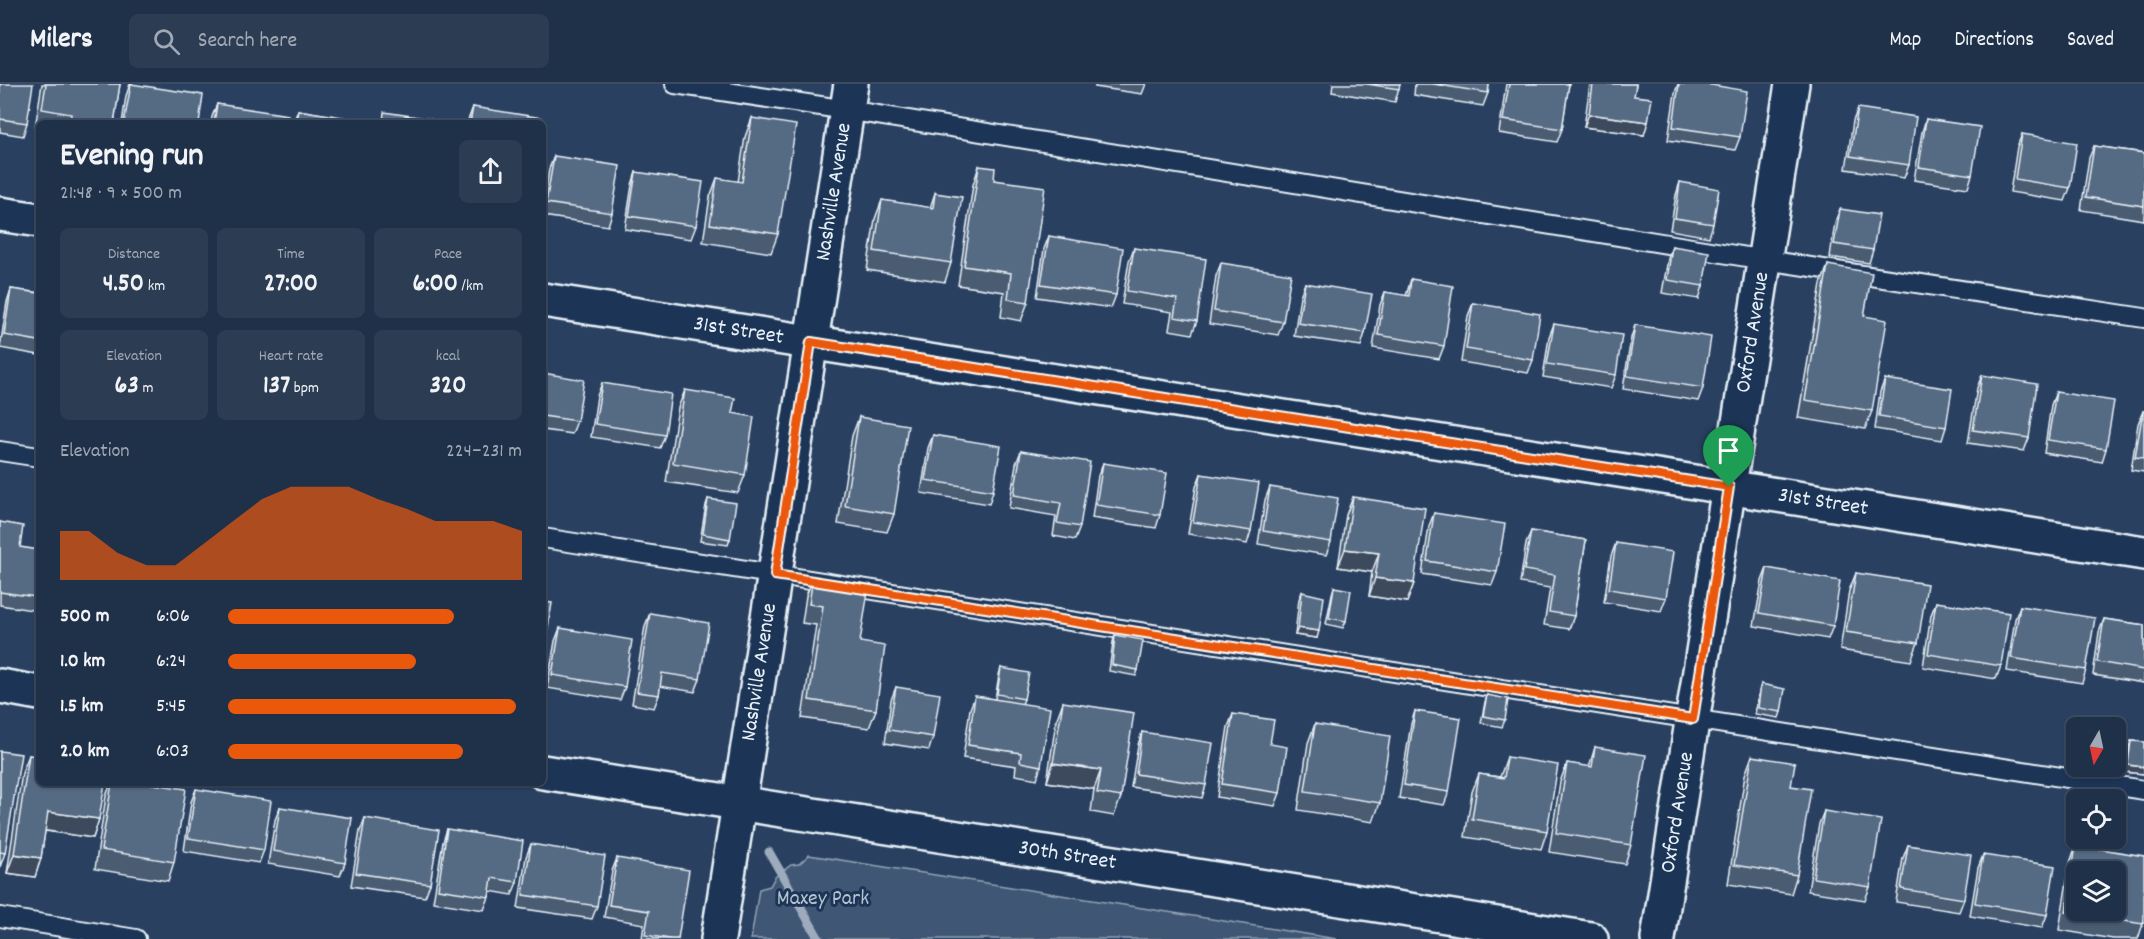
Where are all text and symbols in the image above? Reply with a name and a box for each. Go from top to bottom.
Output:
search box [129,14,549,68]
text: Milers [30,21,93,61]
icon: search [150,25,183,58]
text: Search here [198,26,297,57]
text: Map [1890,26,1921,56]
text: Directions [1954,26,2034,56]
text: Saved [2067,26,2114,56]
street label: Nashville Avenue [808,121,860,263]
text: Evening run [60,134,204,181]
button: share [459,140,522,203]
text: 21:48 · 9 × 500 m [60,180,182,208]
text: Distance [108,243,160,266]
text: Time [277,243,305,266]
text: Pace [434,243,462,266]
text: 4.50 [103,266,144,303]
text: 27:00 [264,266,318,303]
text: 6:00 [412,266,458,303]
street label: Oxford Avenue [1728,270,1778,395]
text: km [144,275,165,298]
text: /km [458,275,484,298]
street label: 31st Street [691,309,786,353]
text: Elevation [106,345,162,368]
text: Heart rate [259,345,323,368]
text: kcal [436,345,460,368]
text: 63 [115,368,139,405]
text: 137 [263,368,290,405]
text: 320 [429,368,467,405]
text: m [139,377,153,400]
text: bpm [290,377,319,400]
pin [1703,425,1754,487]
icon: arrive [1712,434,1745,467]
text: Elevation [60,438,130,466]
text: 224–231 m [446,438,522,466]
street label: 31st Street [1776,480,1870,525]
street label: Nashville Avenue [733,601,786,743]
text: 500 m [60,603,109,631]
text: 6:06 [156,603,190,631]
text: 1.0 km [60,648,105,676]
text: 6:24 [156,648,186,676]
text: 1.5 km [60,693,103,721]
text: 5:45 [156,693,186,721]
north arrow [2066,717,2126,777]
map controls [2066,717,2126,921]
text: 2.0 km [60,738,109,766]
text: 6:03 [156,738,189,766]
street label: Oxford Avenue [1653,750,1703,875]
button: locate [2066,789,2126,849]
street label: 30th Street [1016,833,1118,879]
button: layers [2066,861,2126,921]
park label: Maxey Park [777,884,869,915]

